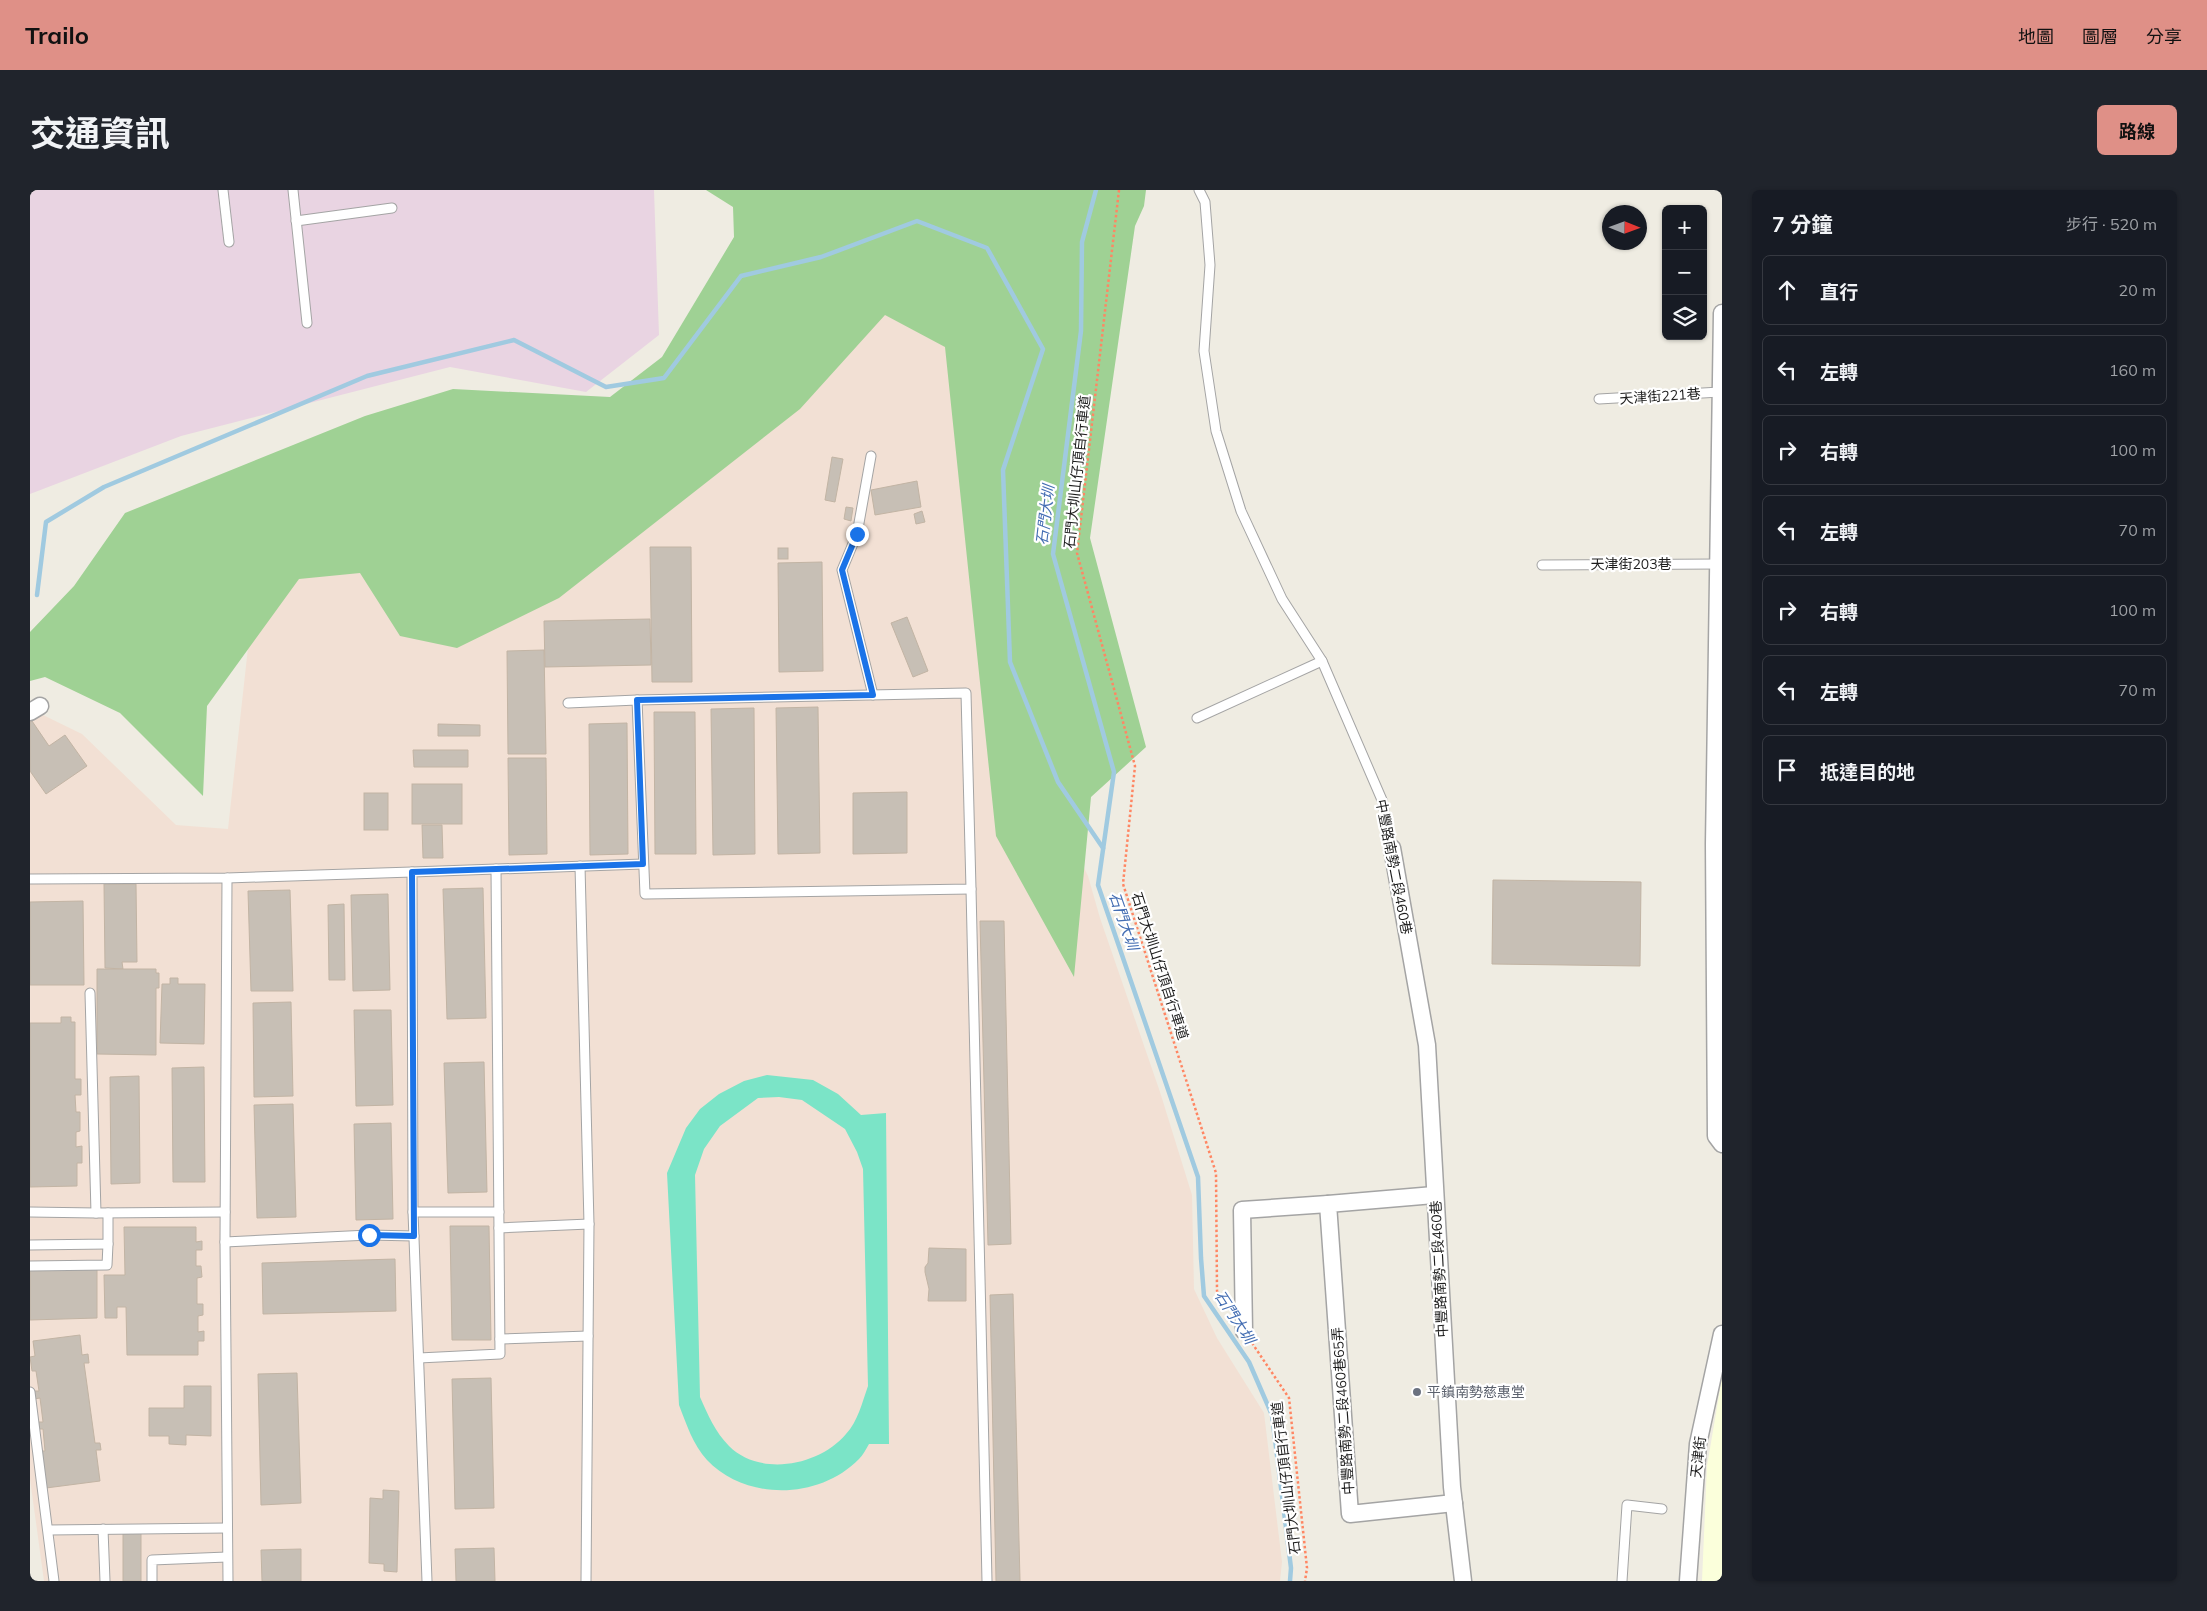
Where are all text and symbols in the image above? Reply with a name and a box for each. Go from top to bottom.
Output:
text: Trailo [25,20,89,50]
text: 地圖 [2018,25,2054,48]
text: 圖層 [2082,25,2118,48]
text: 分享 [2146,25,2182,48]
button: 路線 [2097,105,2177,155]
text: 交通資訊 [30,111,170,155]
north arrow [1602,205,1647,250]
map controls [1662,205,1707,340]
button: + [1662,205,1707,250]
text: 7 分鐘 [1772,211,1832,237]
text: 步行 · 520 m [2066,214,2157,234]
button: − [1662,250,1707,295]
icon: ahead [1773,276,1801,304]
text: 直行 [1820,280,1858,304]
text: 20 m [2119,280,2156,300]
button: layers [1662,295,1707,340]
icon: left [1773,356,1801,384]
text: 左轉 [1820,360,1858,384]
text: 160 m [2109,360,2156,380]
street label: 天津街221巷 [1619,384,1701,408]
street label: 石門大圳山仔頂自行車道 [1060,394,1094,550]
icon: right [1773,436,1801,464]
text: 右轉 [1820,440,1858,464]
text: 100 m [2109,440,2156,460]
water label: 石門大圳 [1032,482,1058,546]
icon: left [1773,516,1801,544]
text: 左轉 [1820,520,1858,544]
text: 70 m [2119,520,2156,540]
route end [846,523,869,546]
street label: 天津街203巷 [1590,555,1672,573]
icon: right [1773,596,1801,624]
text: 右轉 [1820,600,1858,624]
text: 100 m [2109,600,2156,620]
icon: left [1773,676,1801,704]
text: 左轉 [1820,680,1858,704]
text: 70 m [2119,680,2156,700]
icon: arrive [1773,756,1801,784]
text: 抵達目的地 [1820,760,1915,784]
street label: 中豐路南勢二段460巷 [1372,798,1416,936]
water label: 石門大圳 [1105,890,1143,954]
street label: 石門大圳山仔頂自行車道 [1128,890,1192,1042]
street label: 中豐路南勢二段460巷 [1426,1200,1452,1338]
route start [358,1224,381,1247]
water label: 石門大圳 [1211,1287,1260,1349]
street label: 中豐路南勢二段460巷65弄 [1328,1327,1358,1495]
place label: 平鎮南勢慈惠堂 [1427,1383,1525,1401]
marker: 平鎮南勢慈惠堂 [1411,1386,1423,1398]
street label: 石門大圳山仔頂自行車道 [1268,1400,1304,1556]
street label: 天津街 [1687,1435,1709,1479]

